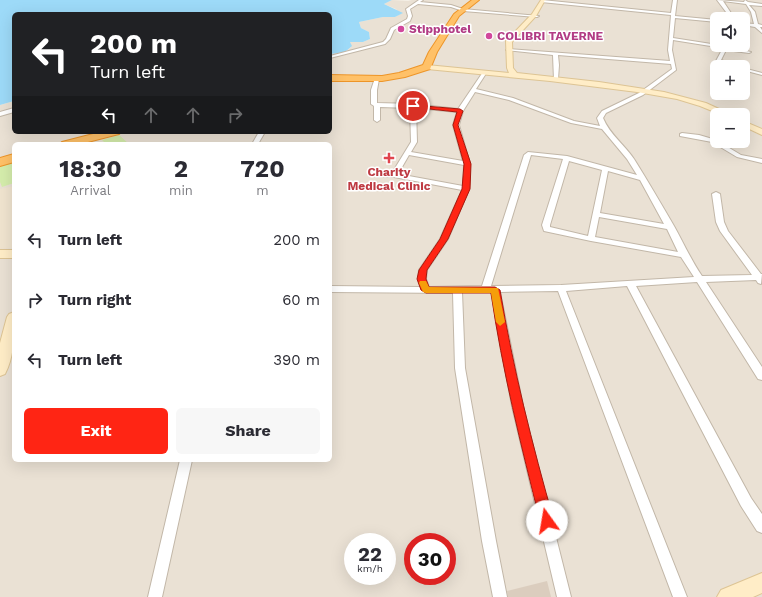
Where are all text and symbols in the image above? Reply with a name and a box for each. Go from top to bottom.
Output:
map controls [710,12,750,148]
button: sound [710,12,750,52]
place label: Stipphotel [409,22,471,36]
marker: Stipphotel [396,24,406,34]
text: 200 m [90,27,177,60]
icon: left [24,28,76,80]
place label: COLIBRI TAVERNE [497,29,604,43]
marker: COLIBRI TAVERNE [484,31,494,41]
button: + [710,60,750,100]
text: Turn left [90,61,165,82]
pin [396,89,430,123]
icon: arrive [402,95,424,117]
icon: left [98,104,120,126]
icon: ahead [140,104,162,126]
icon: ahead [182,104,204,126]
icon: right [224,104,246,126]
button: − [710,108,750,148]
marker: Charity Medical Clinic [383,152,395,164]
text: 18:30 [59,155,122,183]
text: 2 [174,155,188,183]
text: 720 [240,155,285,183]
place label: Charity Medical Clinic [347,165,431,193]
text: Arrival [70,183,111,198]
text: min [169,183,193,198]
text: m [256,183,269,198]
icon: left [24,229,46,251]
text: Turn left [58,231,122,249]
text: 200 m [273,231,320,249]
icon: right [24,289,46,311]
text: Turn right [58,291,131,309]
text: 60 m [282,291,320,309]
icon: left [24,349,46,371]
text: Turn left [58,351,122,369]
text: 390 m [273,351,320,369]
button: Exit [24,408,168,454]
button: Share [176,408,320,454]
position arrow [526,500,568,542]
speed limit sign: 30 [404,533,456,585]
text: 22 [358,542,382,566]
text: km/h [357,563,383,574]

